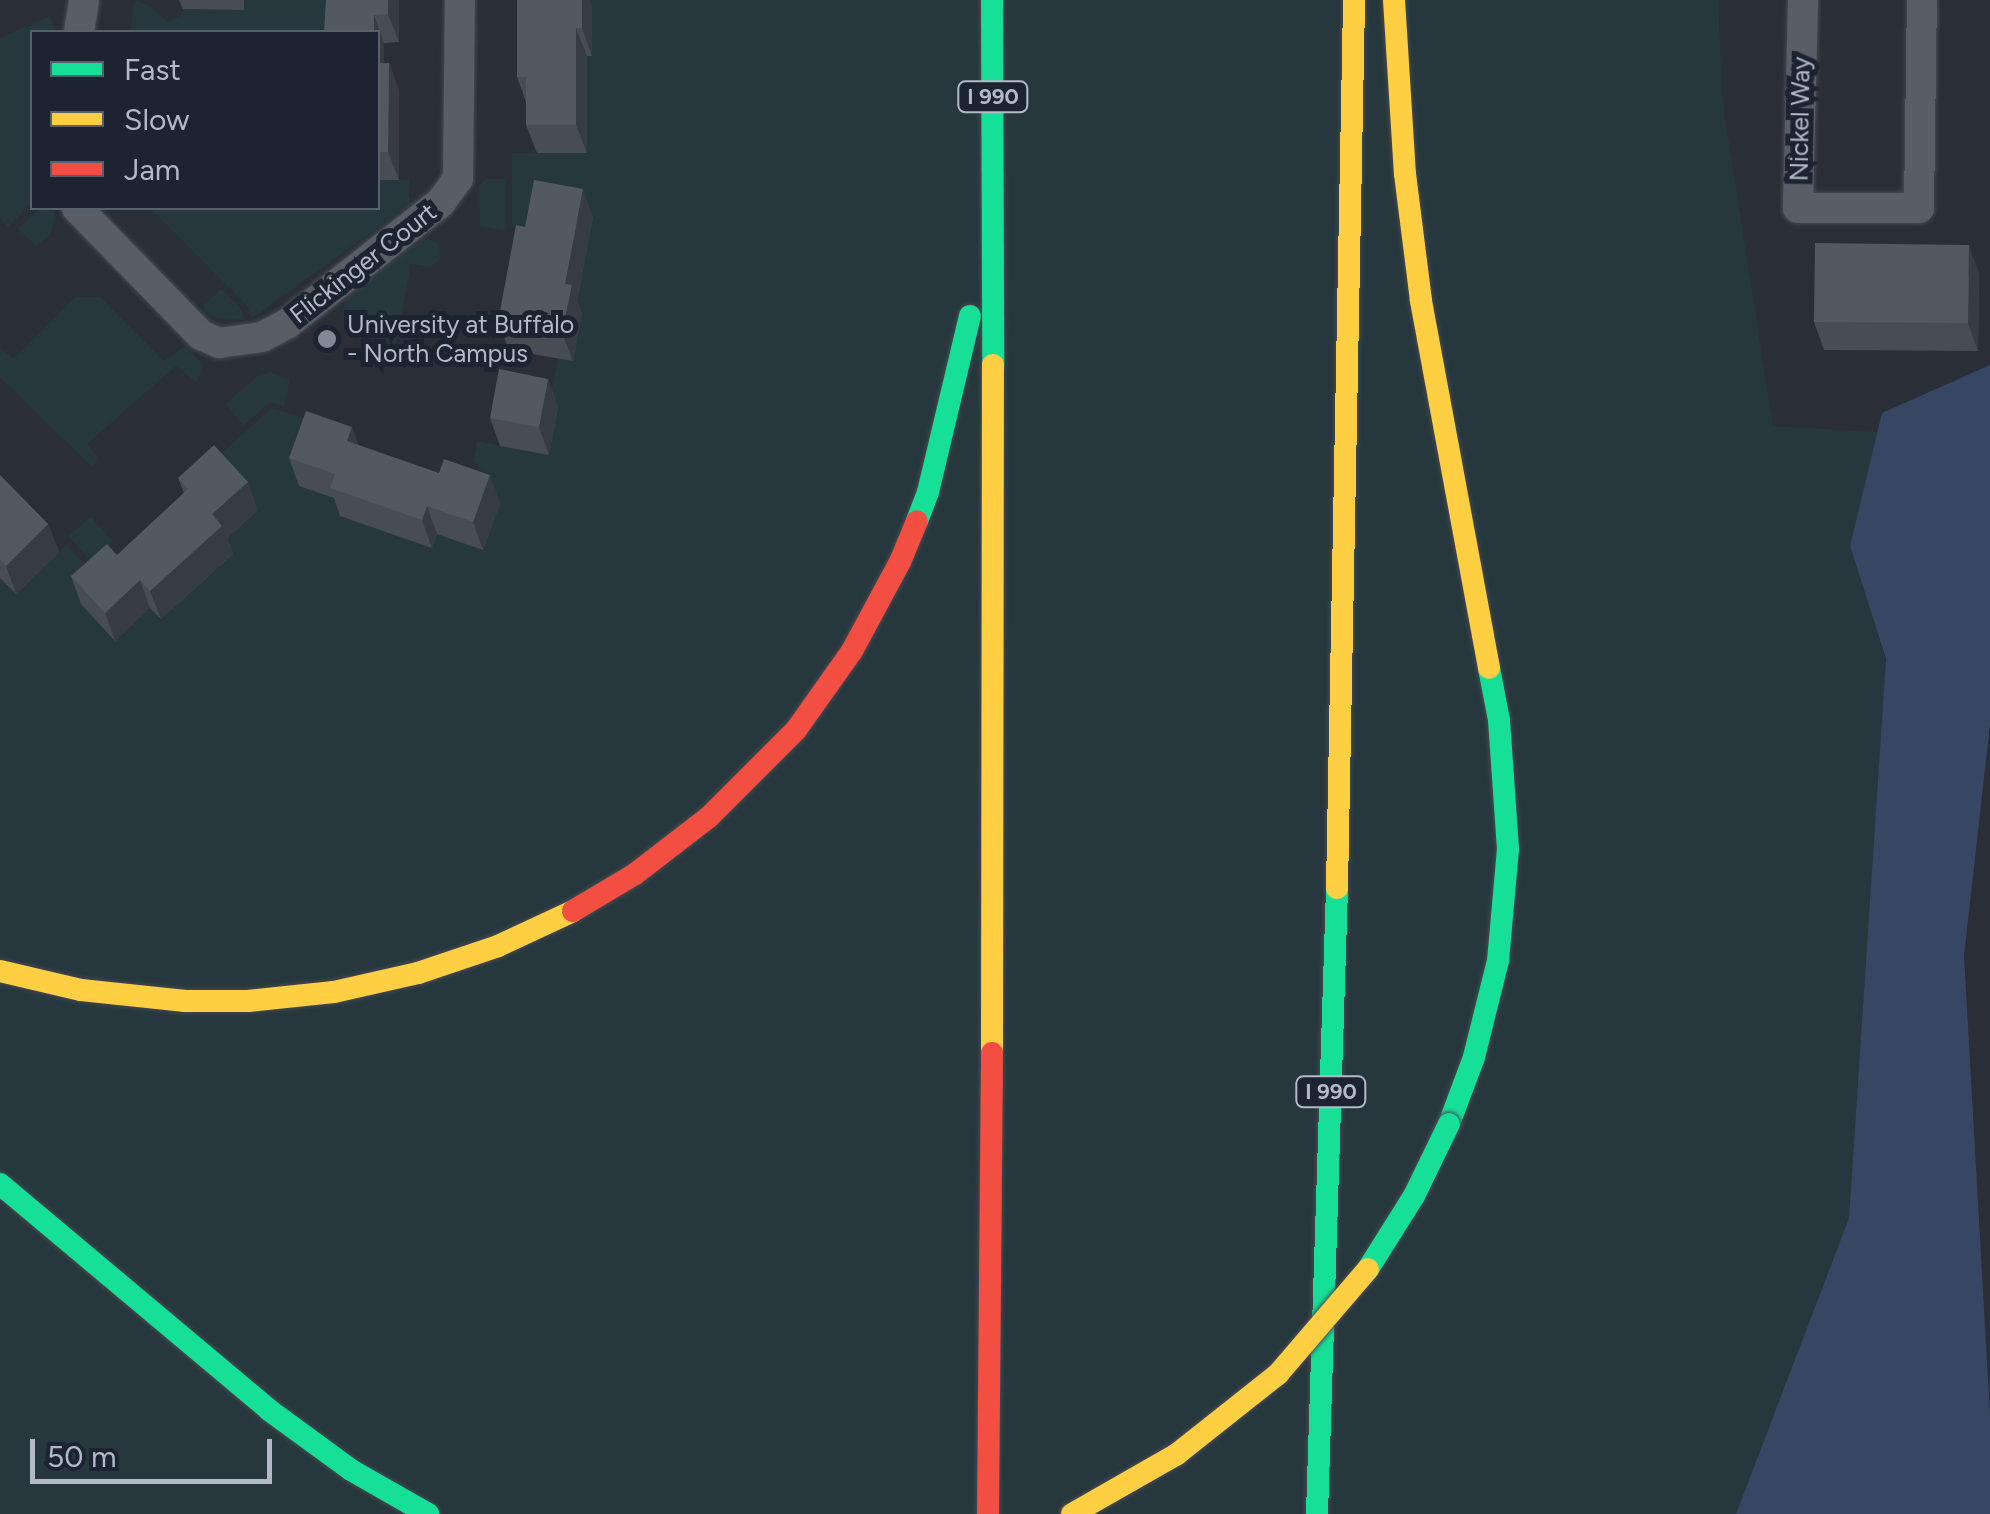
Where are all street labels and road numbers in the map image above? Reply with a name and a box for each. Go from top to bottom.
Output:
street label: Nickel Way [1784,56,1816,182]
road number: I 990 [956,80,1030,114]
street label: Flickinger Court [284,197,442,329]
road number: I 990 [1294,1075,1368,1109]

